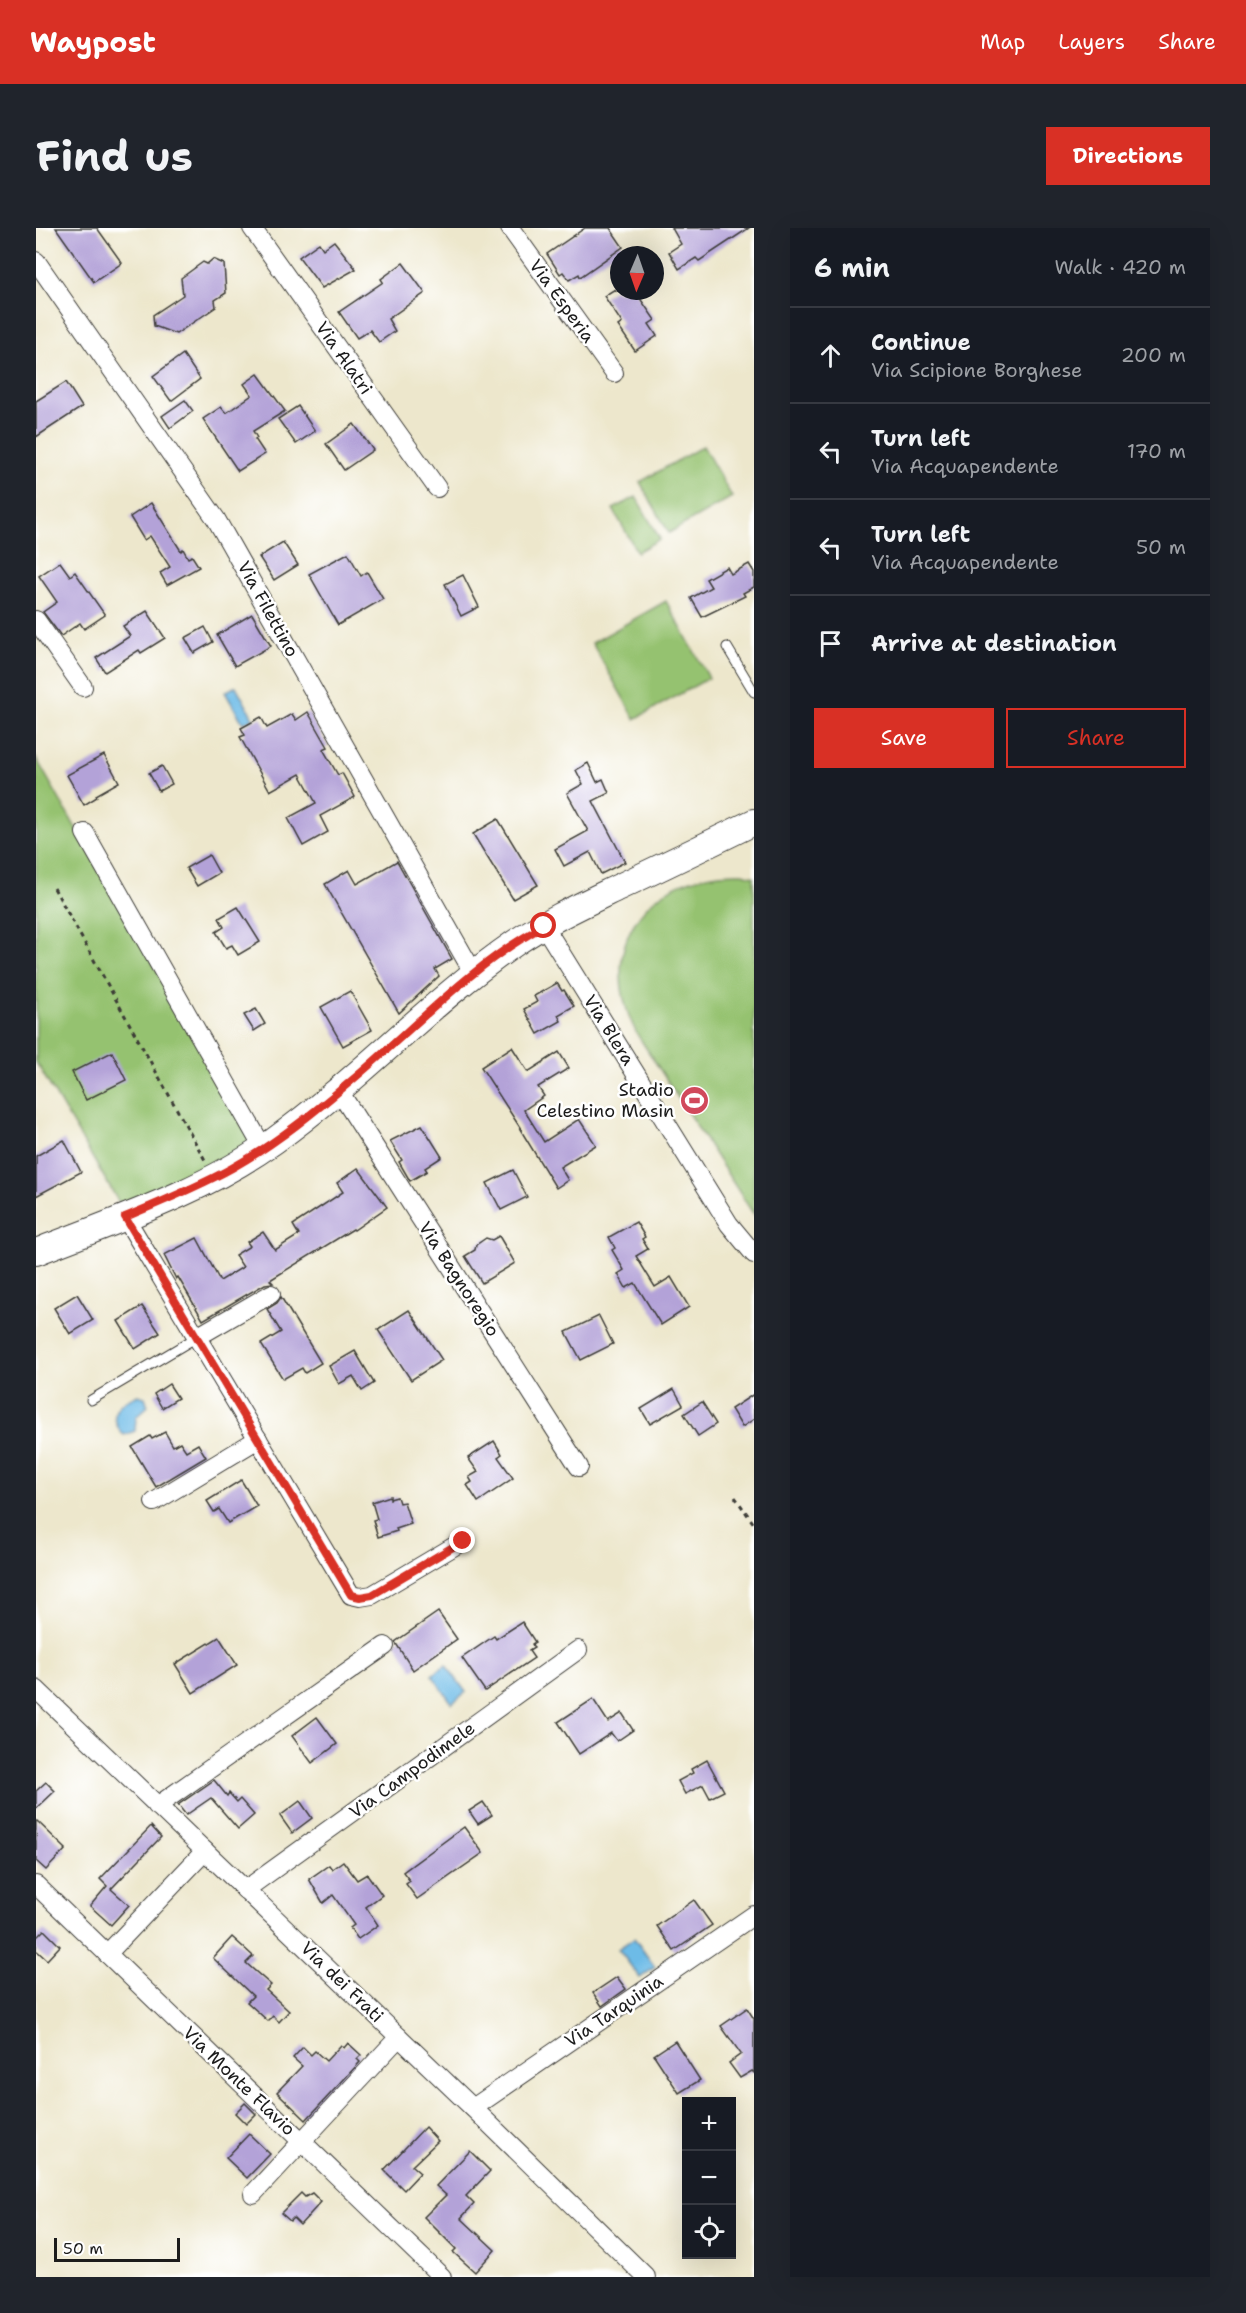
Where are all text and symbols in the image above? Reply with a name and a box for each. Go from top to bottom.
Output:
text: Waypost [30,23,156,61]
text: Map [980,28,1025,56]
text: Layers [1058,28,1125,56]
text: Share [1158,28,1216,56]
button: Directions [1046,127,1210,185]
text: Find us [36,128,193,184]
north arrow [610,246,664,300]
text: 6 min [814,250,890,285]
street label: Via Esperia [524,254,600,348]
text: Walk · 420 m [1054,254,1186,280]
street label: Via Alatri [310,317,378,399]
text: Continue [871,328,971,357]
icon: ahead [814,339,847,372]
text: 200 m [1121,342,1186,368]
text: Via Scipione Borghese [871,357,1082,383]
text: Turn left [871,424,970,453]
icon: left [814,435,847,468]
text: 170 m [1127,438,1186,464]
text: Via Acquapendente [871,453,1059,479]
text: Turn left [871,520,970,549]
icon: left [814,531,847,564]
text: 50 m [1136,534,1186,560]
text: Via Acquapendente [871,549,1059,575]
street label: Via Filettino [232,557,304,661]
icon: arrive [814,627,847,660]
text: Arrive at destination [871,629,1117,658]
button: Save [814,708,994,768]
button: Share [1006,708,1186,768]
route start [530,912,556,938]
street label: Via Blera [578,990,640,1070]
place label: Stadio Celestino Masin [536,1078,674,1123]
sports icon: Stadio Celestino Masin [679,1084,711,1116]
street label: Via Bagnoregio [413,1217,505,1341]
route end [449,1527,475,1553]
street label: Via Campodimele [344,1716,480,1824]
street label: Via dei Frati [295,1936,389,2028]
street label: Via Tarquinia [560,1969,668,2053]
street label: Via Monte Flavio [178,2021,300,2141]
map controls [682,2097,736,2259]
button: + [682,2097,736,2151]
button: − [682,2151,736,2205]
button: locate [682,2205,736,2259]
scale bar [54,2235,180,2262]
text: 50 m [63,2238,103,2259]

